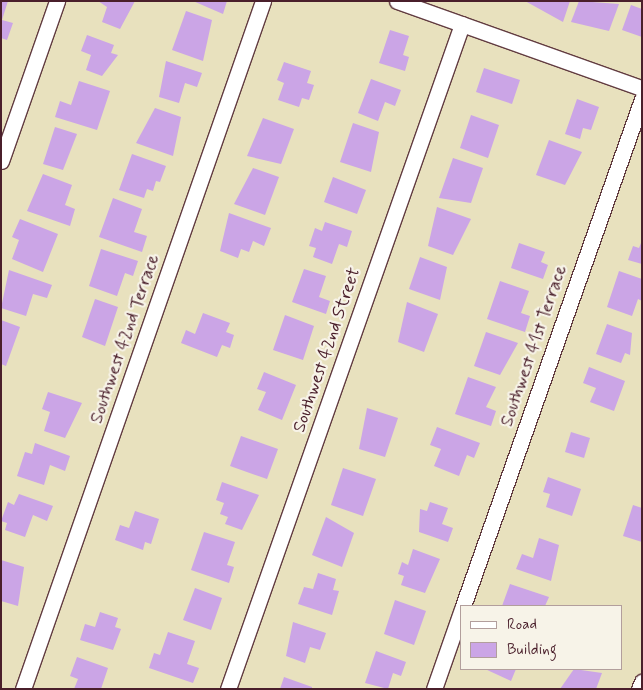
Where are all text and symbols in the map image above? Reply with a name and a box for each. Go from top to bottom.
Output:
street label: Southwest 42nd Terrace [86,252,164,426]
street label: Southwest 41st Terrace [496,263,572,429]
street label: Southwest 42nd Street [289,265,365,435]
legend [460,605,623,670]
text: Road [507,615,537,635]
text: Building [507,640,557,660]

